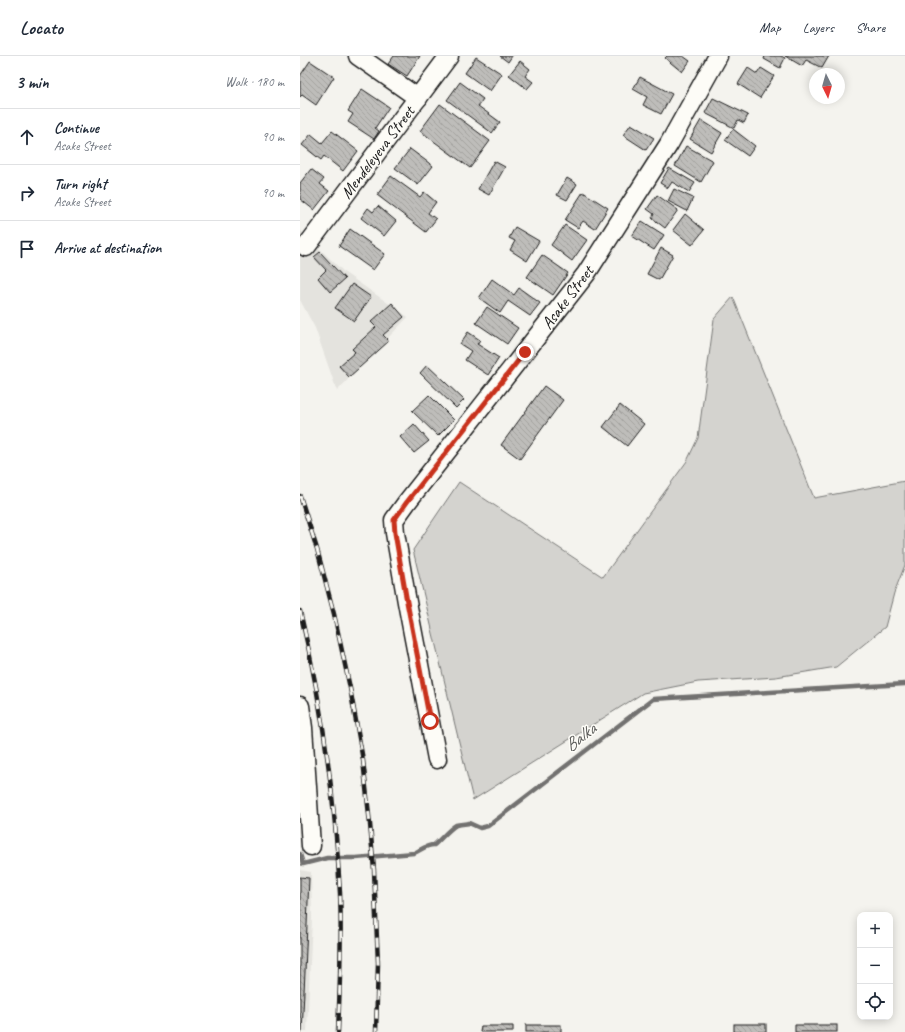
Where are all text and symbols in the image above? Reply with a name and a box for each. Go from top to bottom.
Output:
text: Locato [20,16,63,40]
text: Map [759,19,781,36]
text: Layers [803,19,834,36]
text: Share [856,19,885,36]
north arrow [809,68,845,104]
text: 3 min [16,72,49,93]
text: Walk · 180 m [225,74,284,90]
street label: Mendeleyeva Street [336,100,421,203]
text: Continue [54,119,99,138]
icon: ahead [16,126,38,148]
text: 90 m [262,129,284,145]
text: Asake Street [54,138,111,154]
text: Turn right [54,175,107,194]
icon: right [16,182,38,204]
text: 90 m [262,185,284,201]
text: Asake Street [54,194,111,210]
icon: arrive [16,238,38,260]
text: Arrive at destination [54,239,161,258]
street label: Asake Street [537,259,600,333]
route end [516,343,534,361]
route start [421,712,439,730]
water label: Balka [560,717,602,756]
map controls [857,912,893,1020]
button: + [857,912,893,948]
button: − [857,948,893,984]
button: locate [857,984,893,1020]

